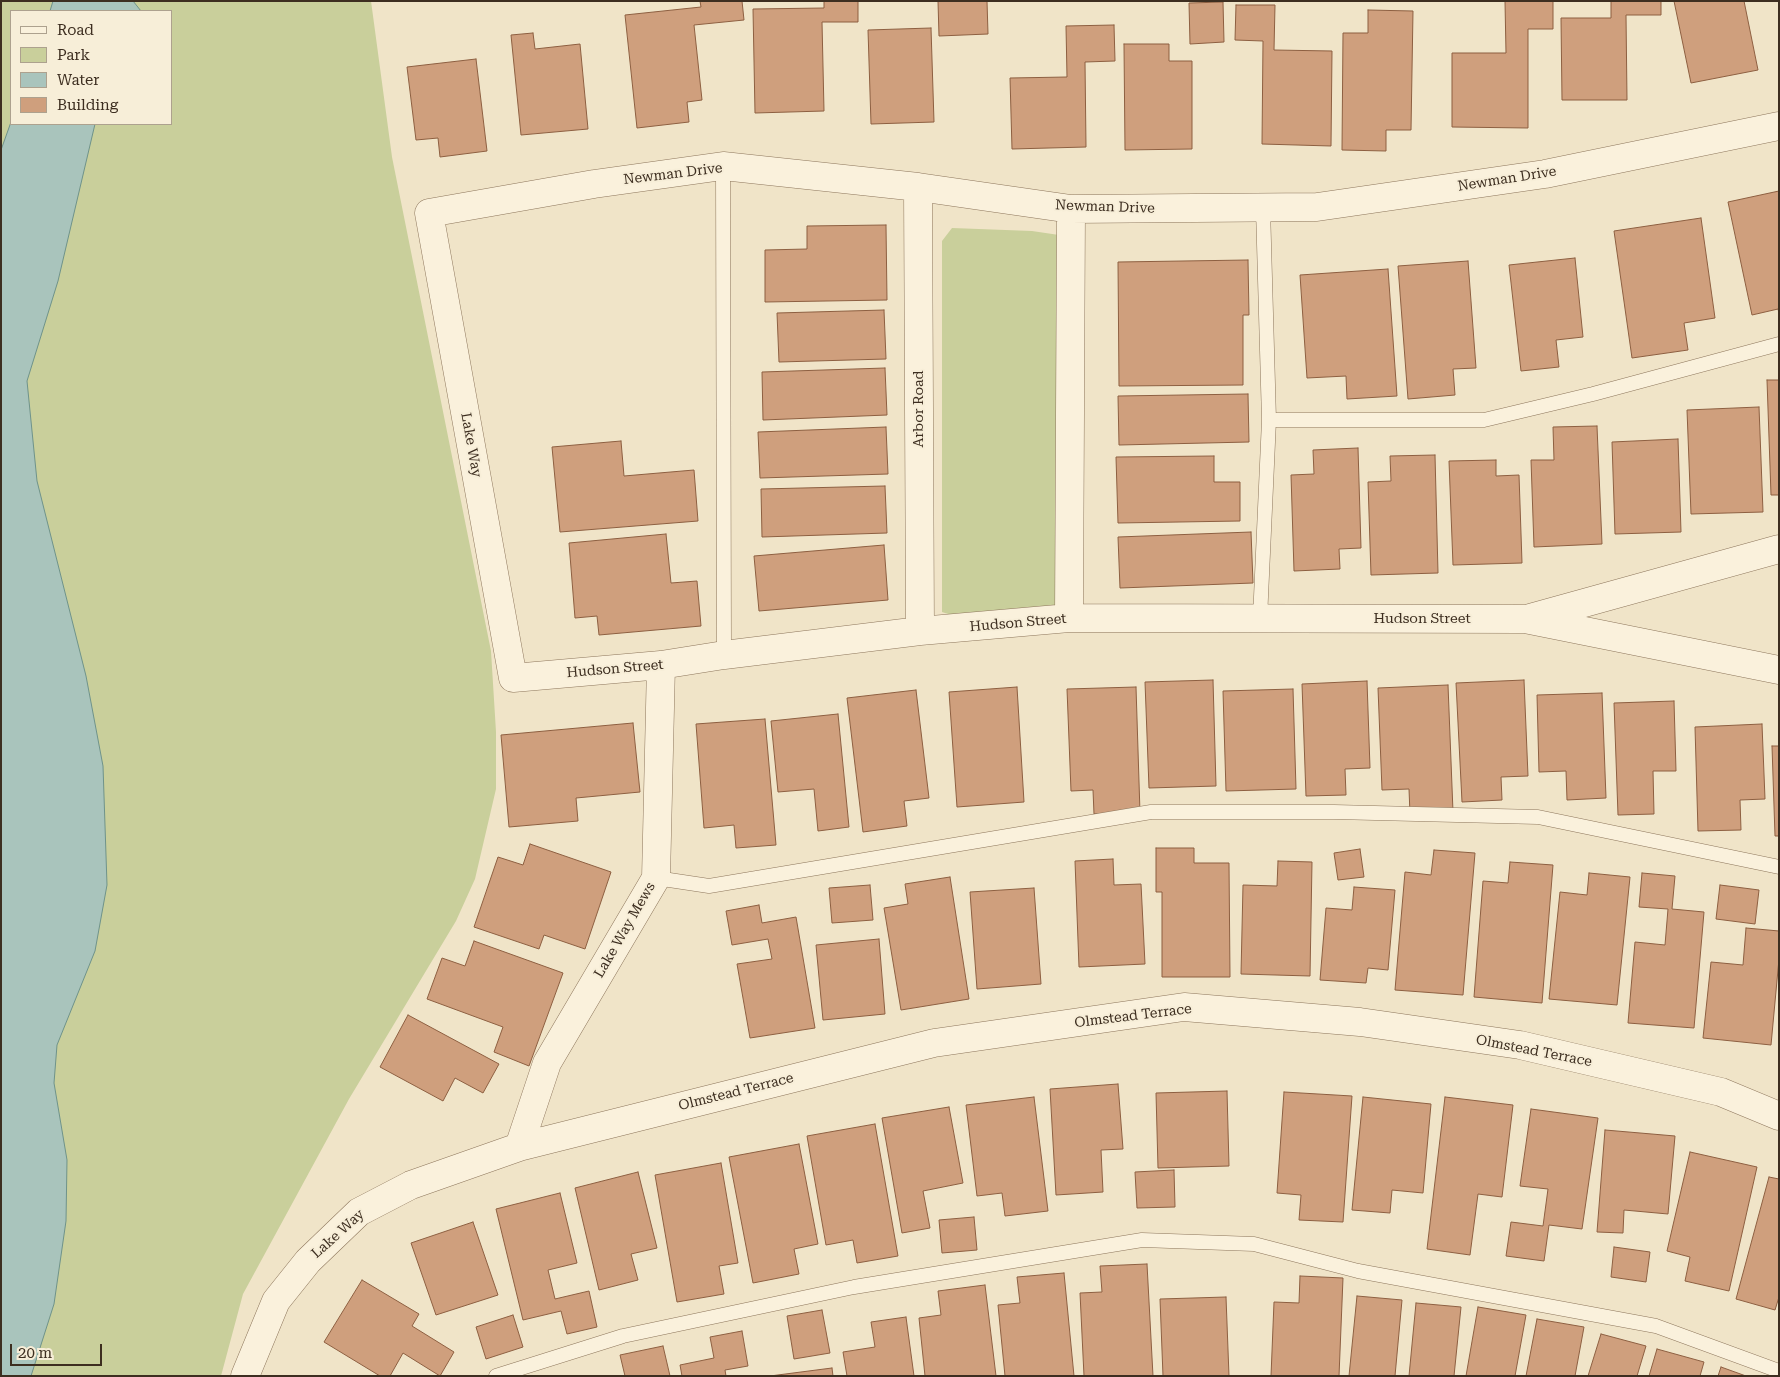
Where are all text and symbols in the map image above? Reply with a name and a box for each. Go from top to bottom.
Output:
legend [10,10,172,125]
text: Road [57,21,94,39]
text: Park [57,46,90,64]
text: Water [57,71,99,89]
text: Building [57,96,118,114]
street label: Newman Drive [623,160,723,188]
street label: Newman Drive [1456,163,1558,195]
street label: Newman Drive [1055,197,1155,217]
street label: Arbor Road [911,371,927,447]
street label: Lake Way [457,411,485,479]
street label: Hudson Street [969,610,1067,636]
street label: Hudson Street [1373,611,1471,627]
street label: Hudson Street [566,656,664,682]
street label: Lake Way Mews [591,879,659,981]
street label: Olmstead Terrace [1073,1000,1193,1032]
street label: Olmstead Terrace [1474,1031,1594,1071]
street label: Olmstead Terrace [677,1070,795,1114]
street label: Lake Way [308,1206,368,1262]
scale bar [12,1334,105,1366]
text: 20 m [18,1344,52,1362]

